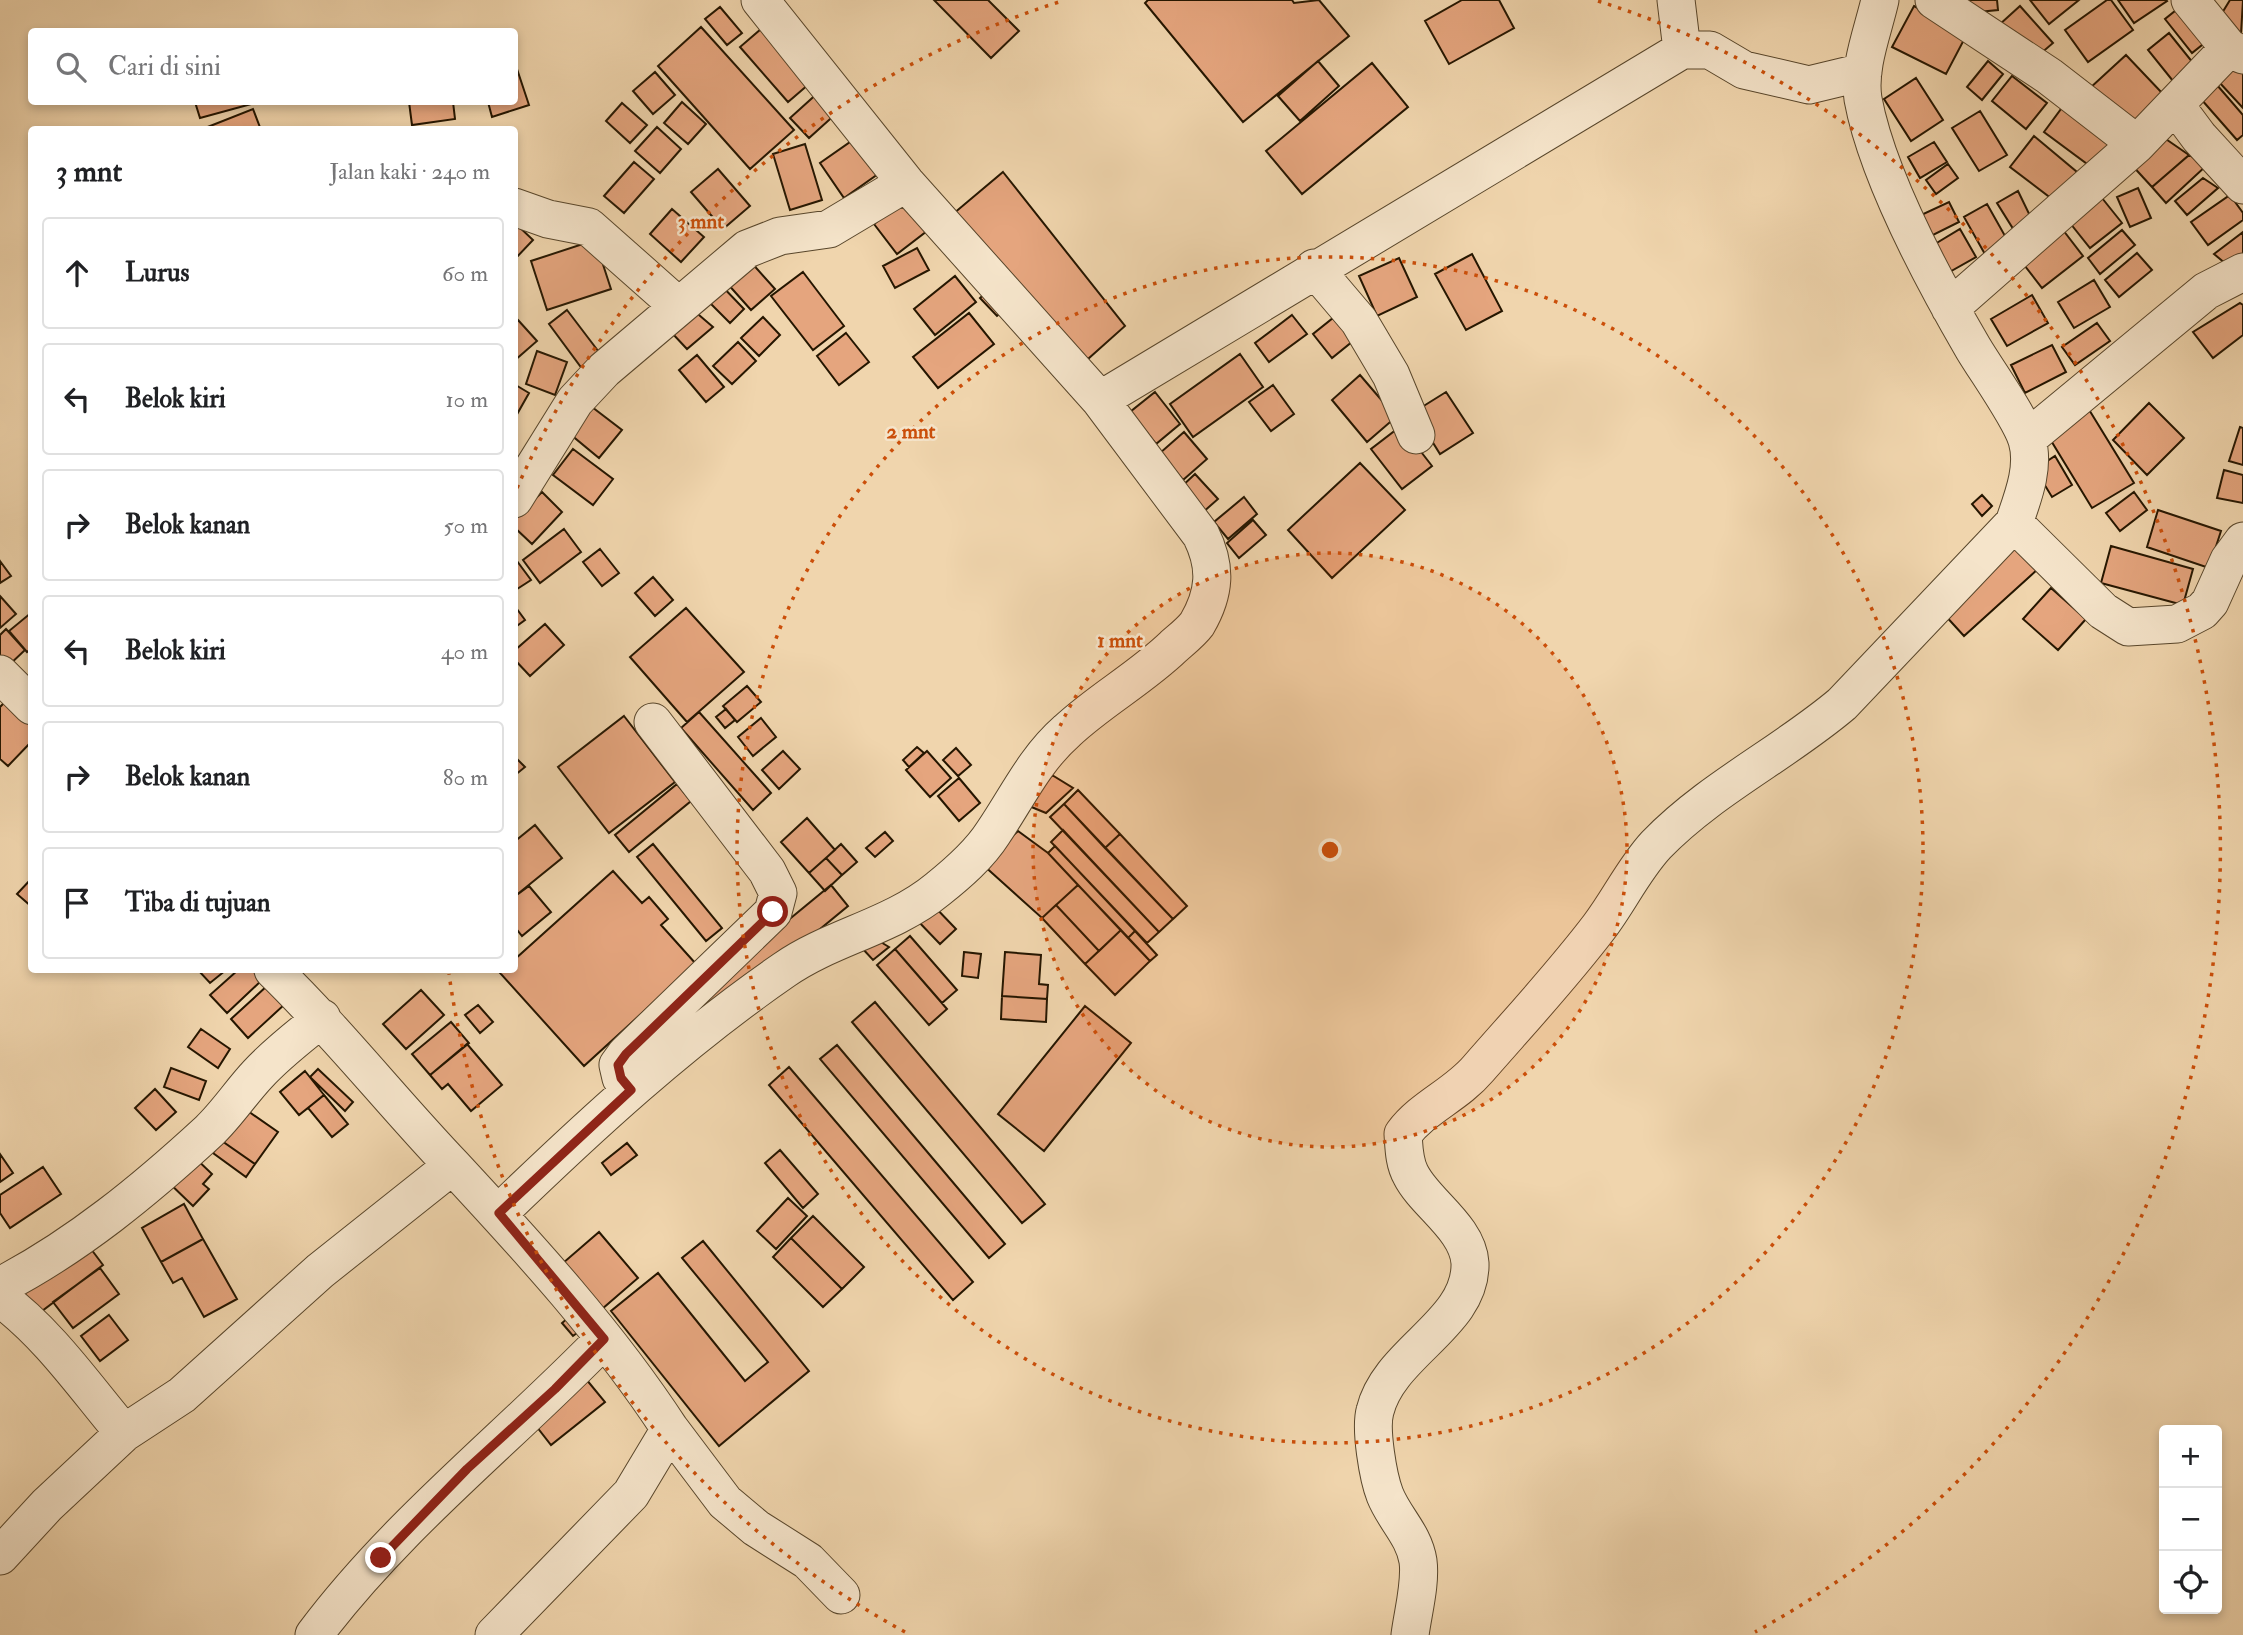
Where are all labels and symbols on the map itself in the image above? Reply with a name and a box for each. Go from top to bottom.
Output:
text: 3 mnt [678,208,724,235]
text: 2 mnt [887,418,936,445]
text: 1 mnt [1097,627,1143,654]
centre of rings [1318,838,1342,862]
route start [757,896,788,927]
route end [365,1542,396,1573]

